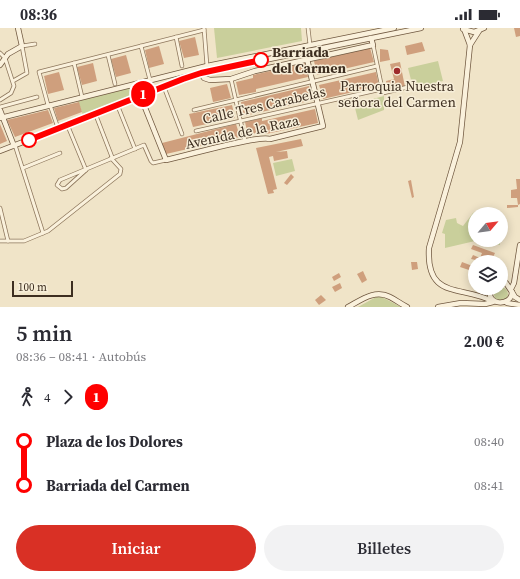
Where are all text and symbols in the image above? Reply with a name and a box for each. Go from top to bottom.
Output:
text: 08:36 [20,4,57,25]
place label: Barriada del Carmen [272,42,347,78]
marker: Barriada del Carmen [253,52,269,68]
marker: Parroquia Nuestra señora del Carmen [392,66,402,76]
place label: Parroquia Nuestra señora del Carmen [338,76,456,112]
line badge: 1 [130,81,156,107]
street label: Calle Tres Carabelas [200,81,328,129]
text: 1 [139,84,147,104]
street label: Avenida de la Raza [183,110,302,154]
unlabelled marker [21,132,37,148]
north arrow [468,207,508,247]
map controls [468,207,508,295]
button: layers [468,255,508,295]
scale bar [12,279,73,298]
text: 100 m [18,280,47,295]
text: 5 min [16,318,72,348]
text: 2.00 € [464,331,504,352]
text: 08:36 – 08:41 · Autobús [16,348,146,365]
icon: walk [16,386,38,408]
icon: forward [57,386,79,408]
text: 1 [93,387,100,407]
text: 4 [44,389,51,406]
text: Plaza de los Dolores [46,431,183,452]
text: 08:40 [474,433,504,450]
text: Barriada del Carmen [46,475,190,496]
text: 08:41 [474,477,504,494]
button: Iniciar [16,525,256,571]
button: Billetes [264,525,504,571]

